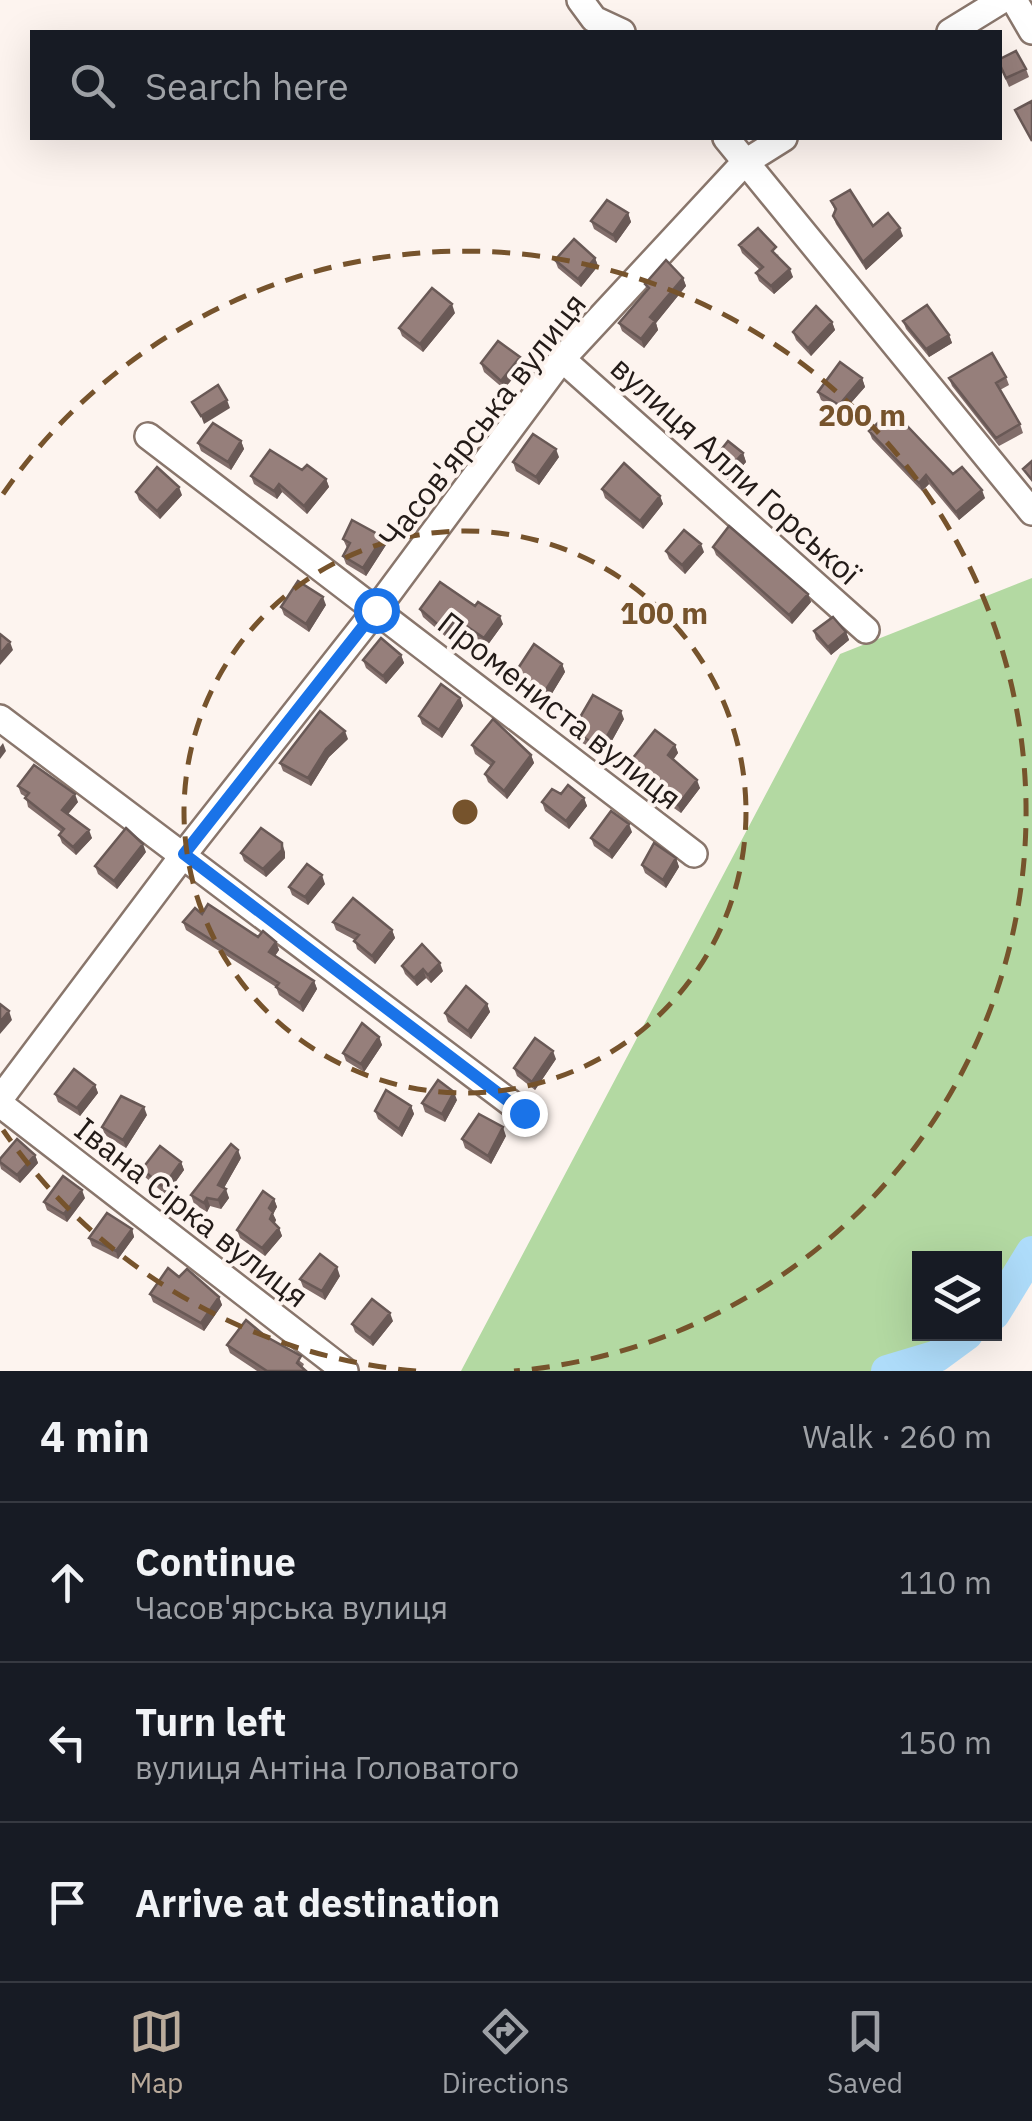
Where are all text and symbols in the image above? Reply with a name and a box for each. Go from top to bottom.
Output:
search box [30,30,1002,140]
icon: search [65,58,120,113]
text: Search here [145,61,349,110]
street label: Часов'ярська вулиця [369,284,595,556]
street label: вулиця Алли Горської [602,347,871,594]
text: 200 m [818,395,906,434]
route start [354,588,400,634]
text: 100 m [620,593,708,632]
street label: Промениста вулиця [430,602,690,818]
centre of rings [447,794,483,830]
route end [502,1091,548,1137]
street label: Івана Сірка вулиця [67,1108,317,1316]
map controls [912,1251,1002,1341]
button: layers [912,1251,1002,1341]
text: 4 min [40,1409,150,1464]
text: Walk · 260 m [803,1415,992,1457]
text: Continue [135,1537,296,1586]
icon: ahead [40,1555,95,1610]
text: 110 m [899,1561,992,1603]
text: Часов'ярська вулиця [135,1586,448,1628]
text: Turn left [135,1697,286,1746]
icon: left [40,1715,95,1770]
text: 150 m [899,1721,992,1763]
text: вулиця Антіна Головатого [135,1746,519,1788]
icon: arrive [40,1875,95,1930]
text: Arrive at destination [135,1878,500,1927]
tab: Map [129,2004,184,2101]
tab: Directions [442,2004,569,2101]
tab: Saved [827,2004,903,2101]

